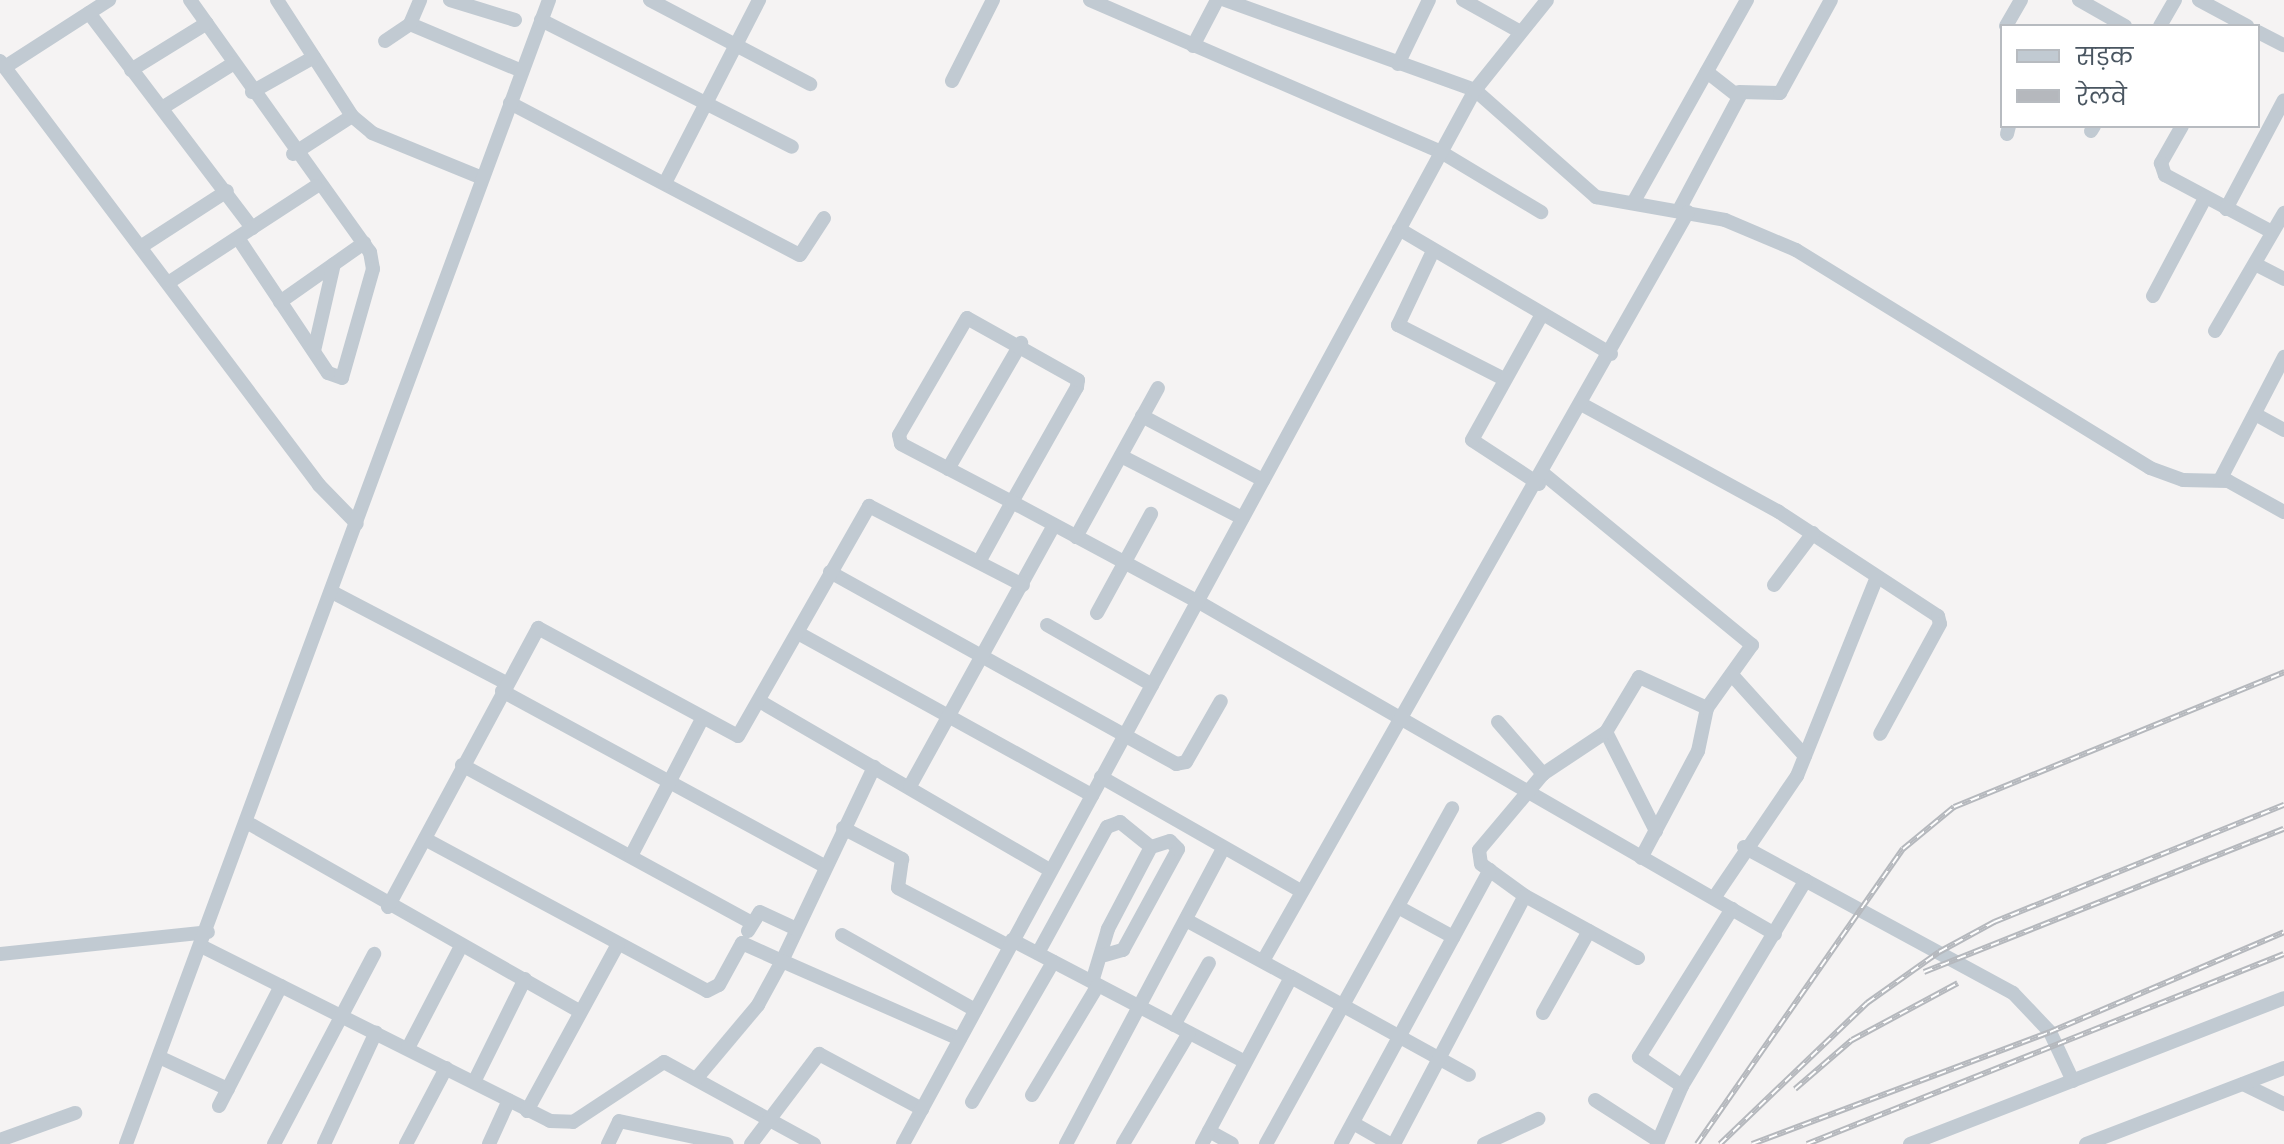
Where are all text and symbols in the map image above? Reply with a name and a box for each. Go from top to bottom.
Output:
legend [2000,24,2260,128]
text: सड़क [2076,40,2133,73]
text: रेलवे [2076,80,2127,113]

